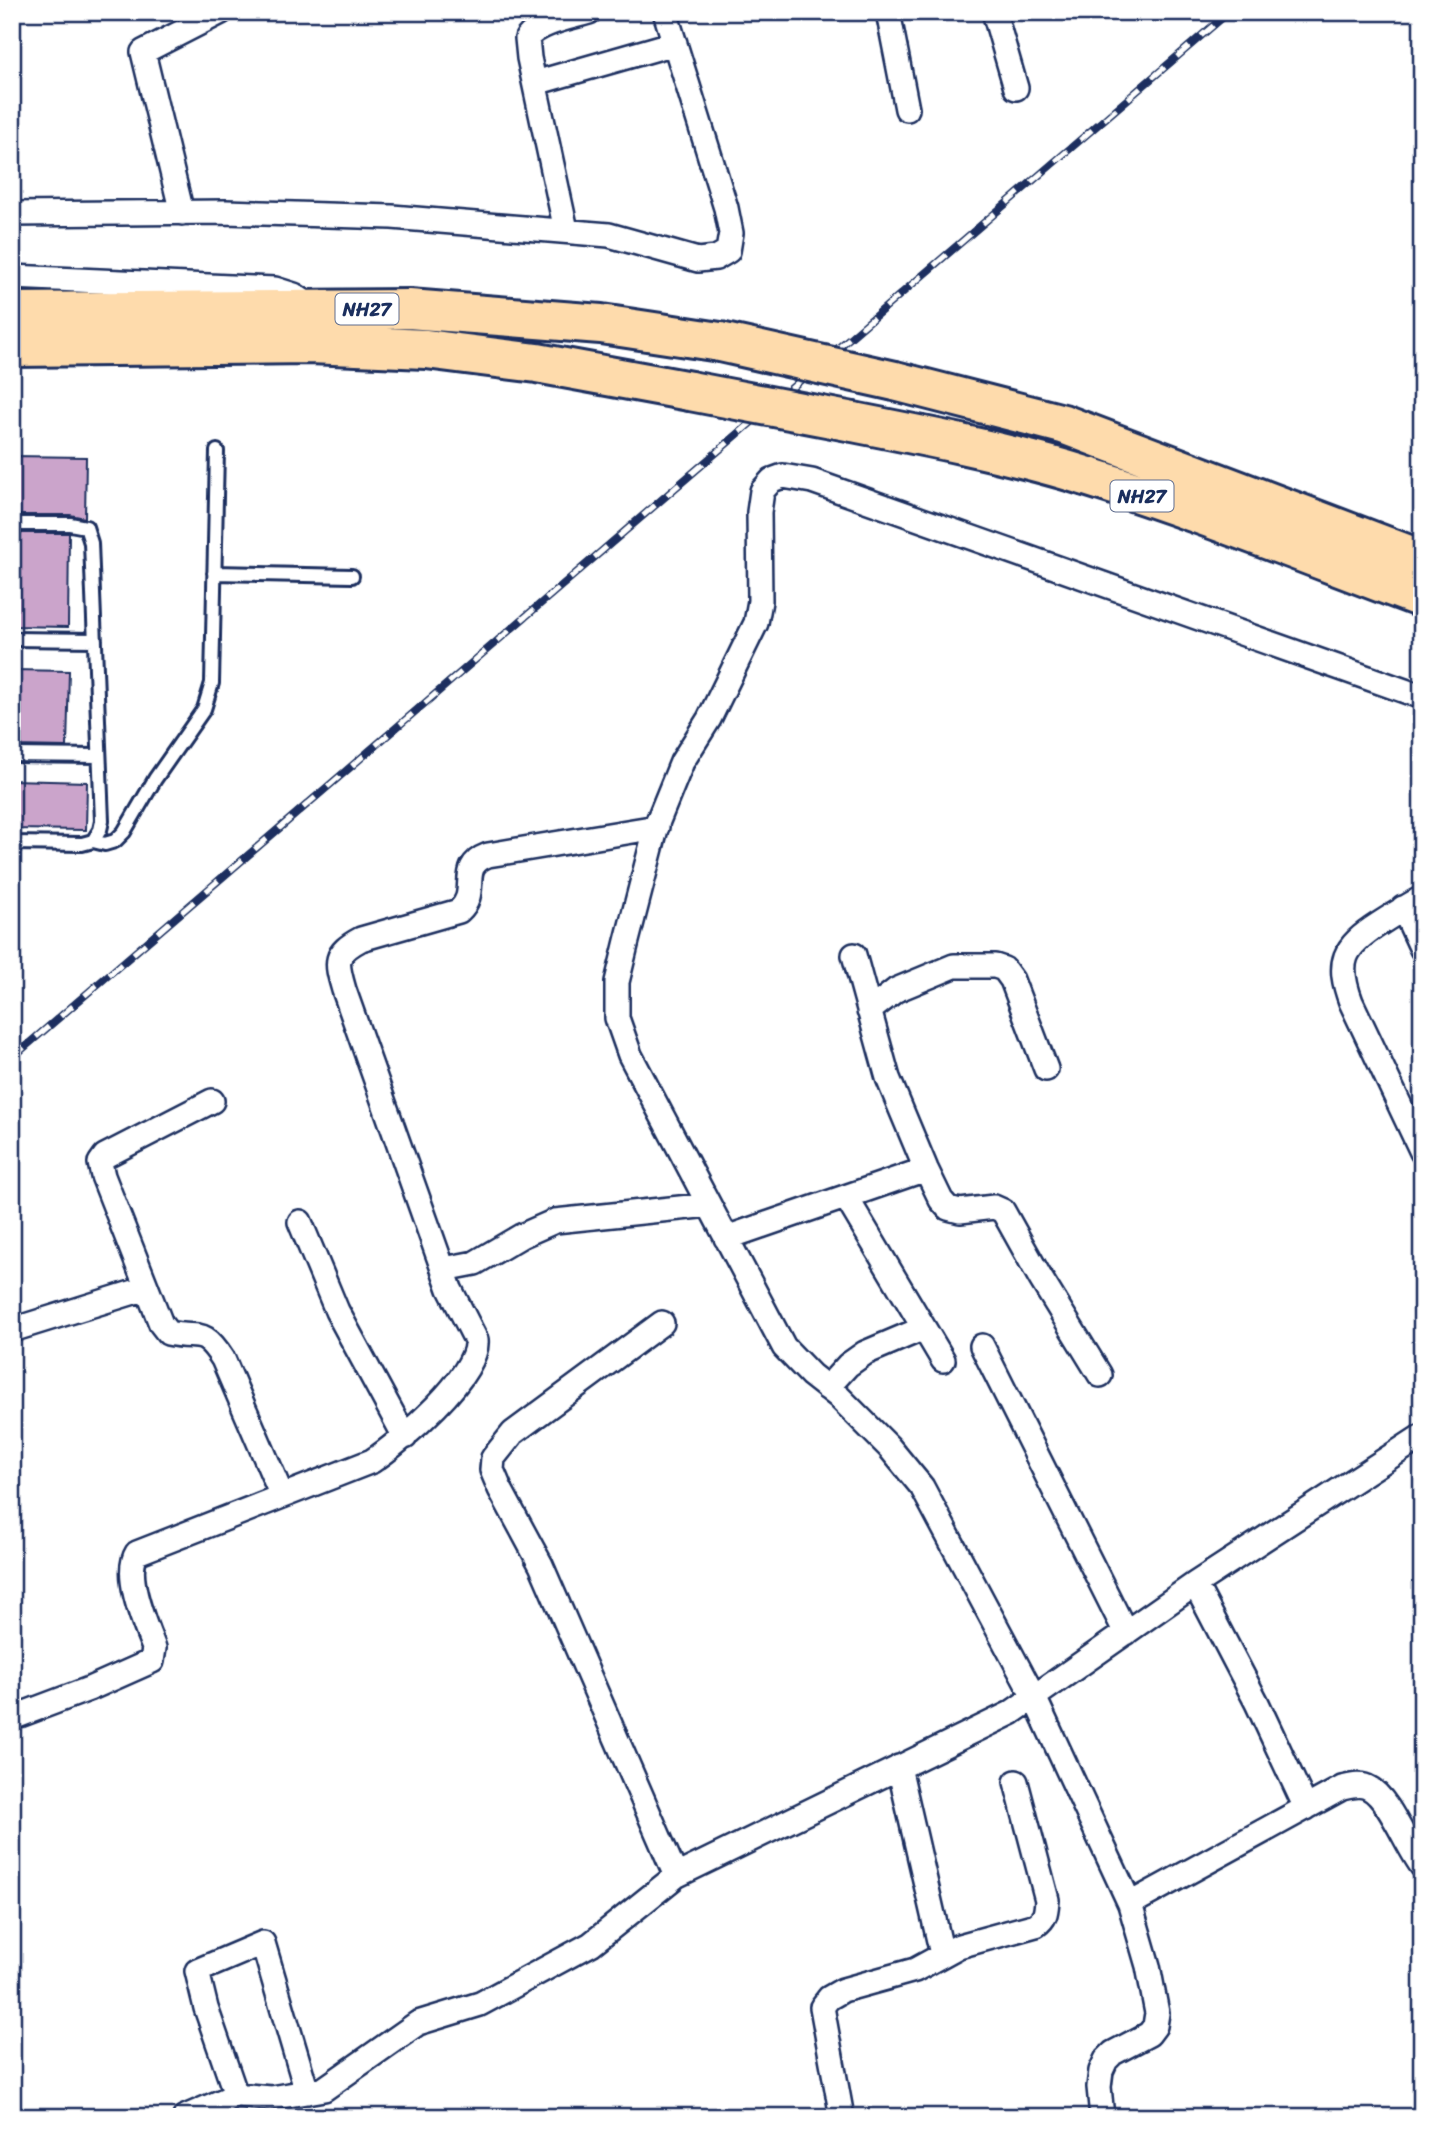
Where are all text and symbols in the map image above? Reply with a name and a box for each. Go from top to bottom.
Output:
road number: NH27 [336,294,398,324]
road number: NH27 [1110,481,1174,512]

